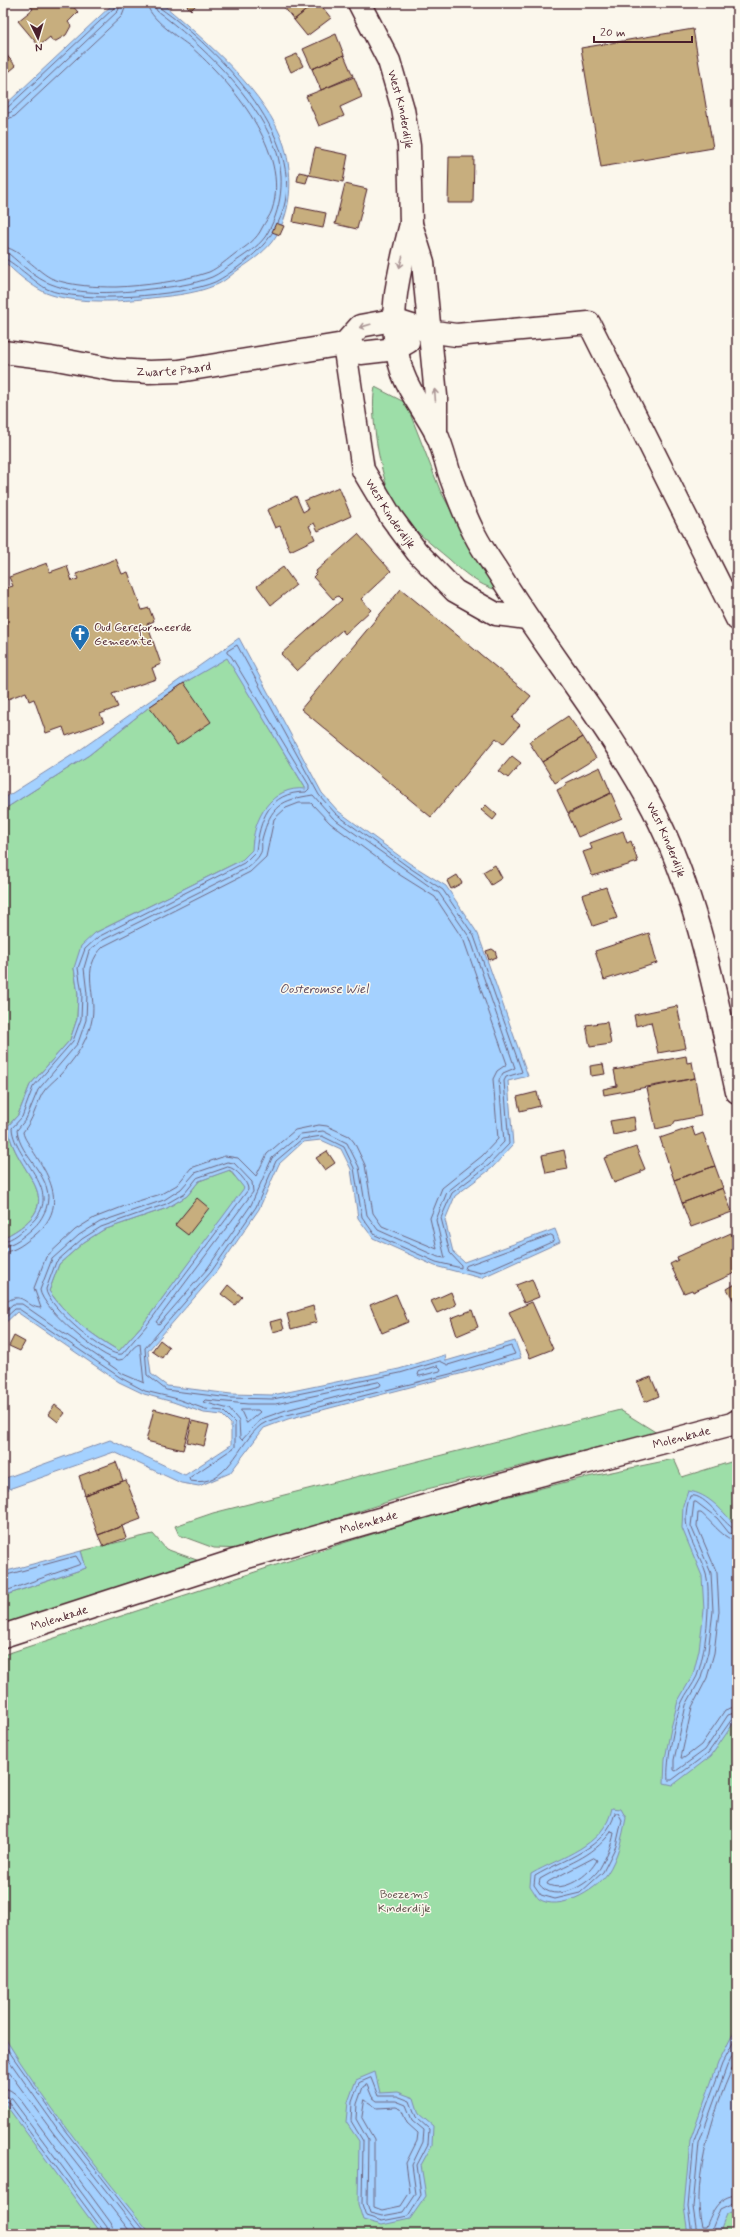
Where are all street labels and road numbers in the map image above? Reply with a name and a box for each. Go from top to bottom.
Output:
street label: West Kinderdijk [383,68,416,150]
street label: Zwarte Paard [135,359,212,381]
street label: West Kinderdijk [361,476,419,552]
street label: West Kinderdijk [642,800,689,880]
street label: Molenkade [651,1423,712,1454]
street label: Molenkade [338,1507,400,1539]
street label: Molenkade [29,1602,90,1635]

